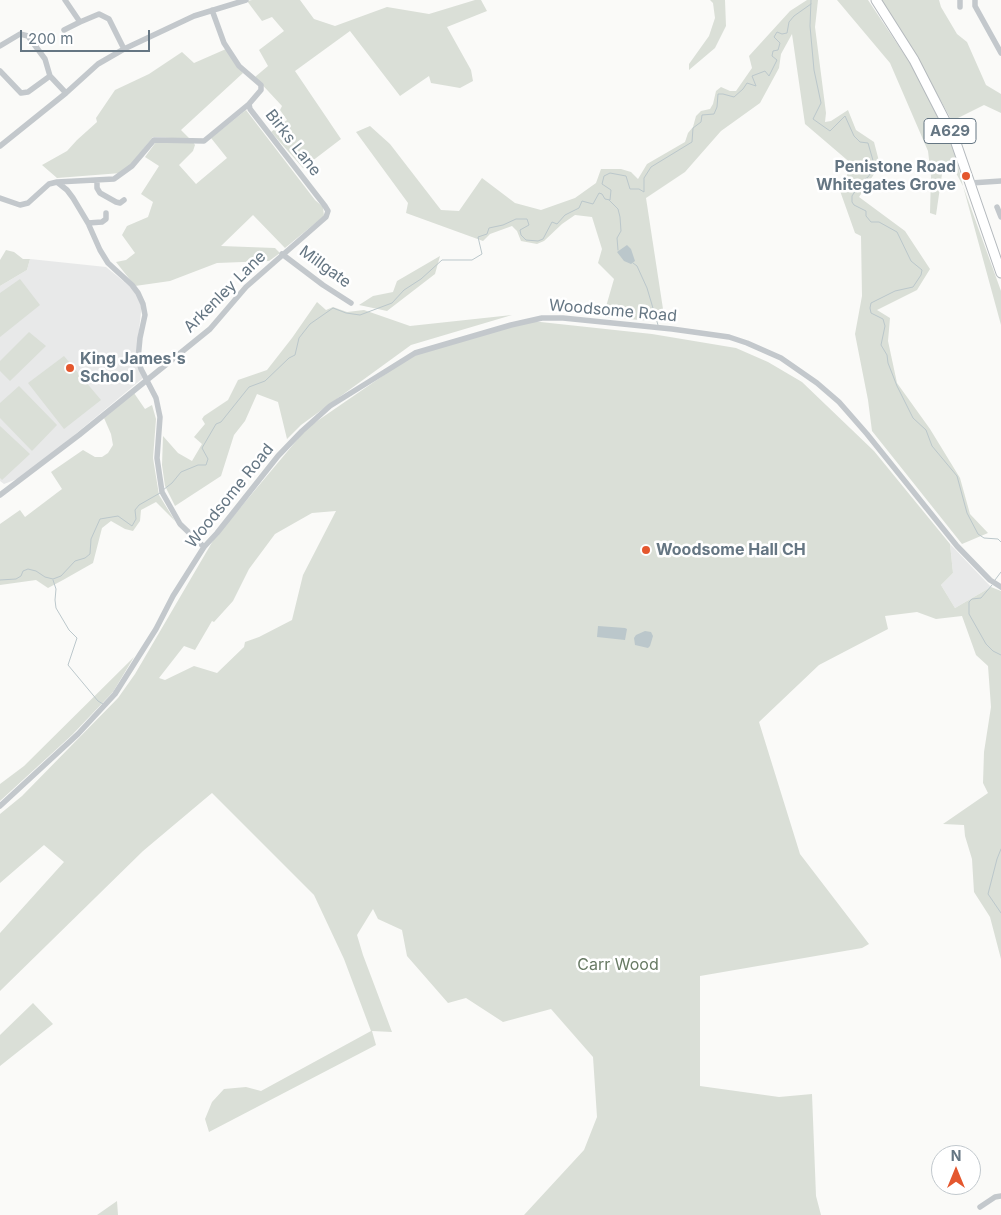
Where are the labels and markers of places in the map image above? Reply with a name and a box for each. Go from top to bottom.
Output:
place label: Penistone Road Whitegates Grove [816,157,956,195]
marker: Penistone Road Whitegates Grove [960,170,972,182]
place label: King James's School [80,349,186,387]
marker: King James's School [64,362,76,374]
place label: Woodsome Hall CH [656,540,806,560]
marker: Woodsome Hall CH [640,544,652,556]

